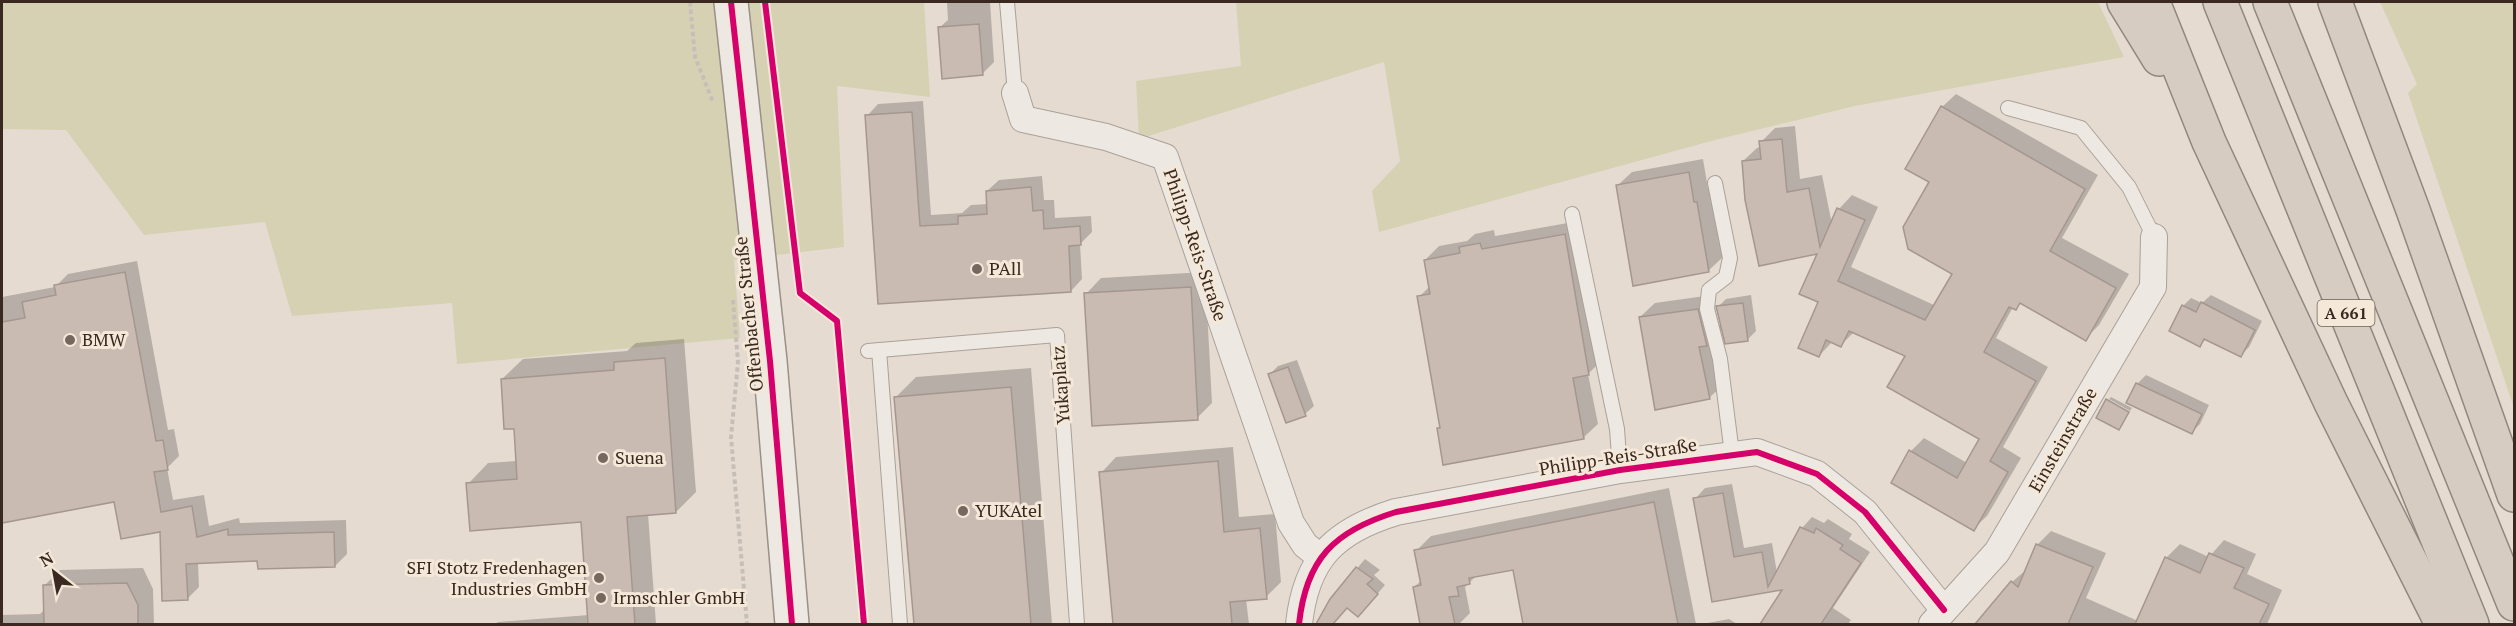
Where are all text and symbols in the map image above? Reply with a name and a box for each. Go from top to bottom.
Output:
street label: Philipp-Reis-Straße [1159,165,1233,324]
street label: Offenbacher Straße [728,235,768,393]
place label: PAll [989,256,1022,280]
marker: PAll [970,262,984,276]
road number: A 661 [2318,300,2374,326]
place label: BMW [82,327,126,351]
marker: BMW [63,333,77,347]
street label: Yukaplatz [1045,345,1075,425]
street label: Einsteinstraße [2022,383,2102,496]
street label: Philipp-Reis-Straße [1537,432,1698,480]
place label: Suena [615,445,664,469]
marker: Suena [596,451,610,465]
place label: YUKAtel [975,498,1042,522]
marker: YUKAtel [956,504,970,518]
north arrow [24,542,84,602]
text: N [35,547,57,572]
place label: SFI Stotz Fredenhagen Industries GmbH [407,555,587,600]
marker: SFI Stotz Fredenhagen Industries GmbH [592,571,606,585]
place label: Irmschler GmbH [613,585,745,609]
marker: Irmschler GmbH [594,591,608,605]

